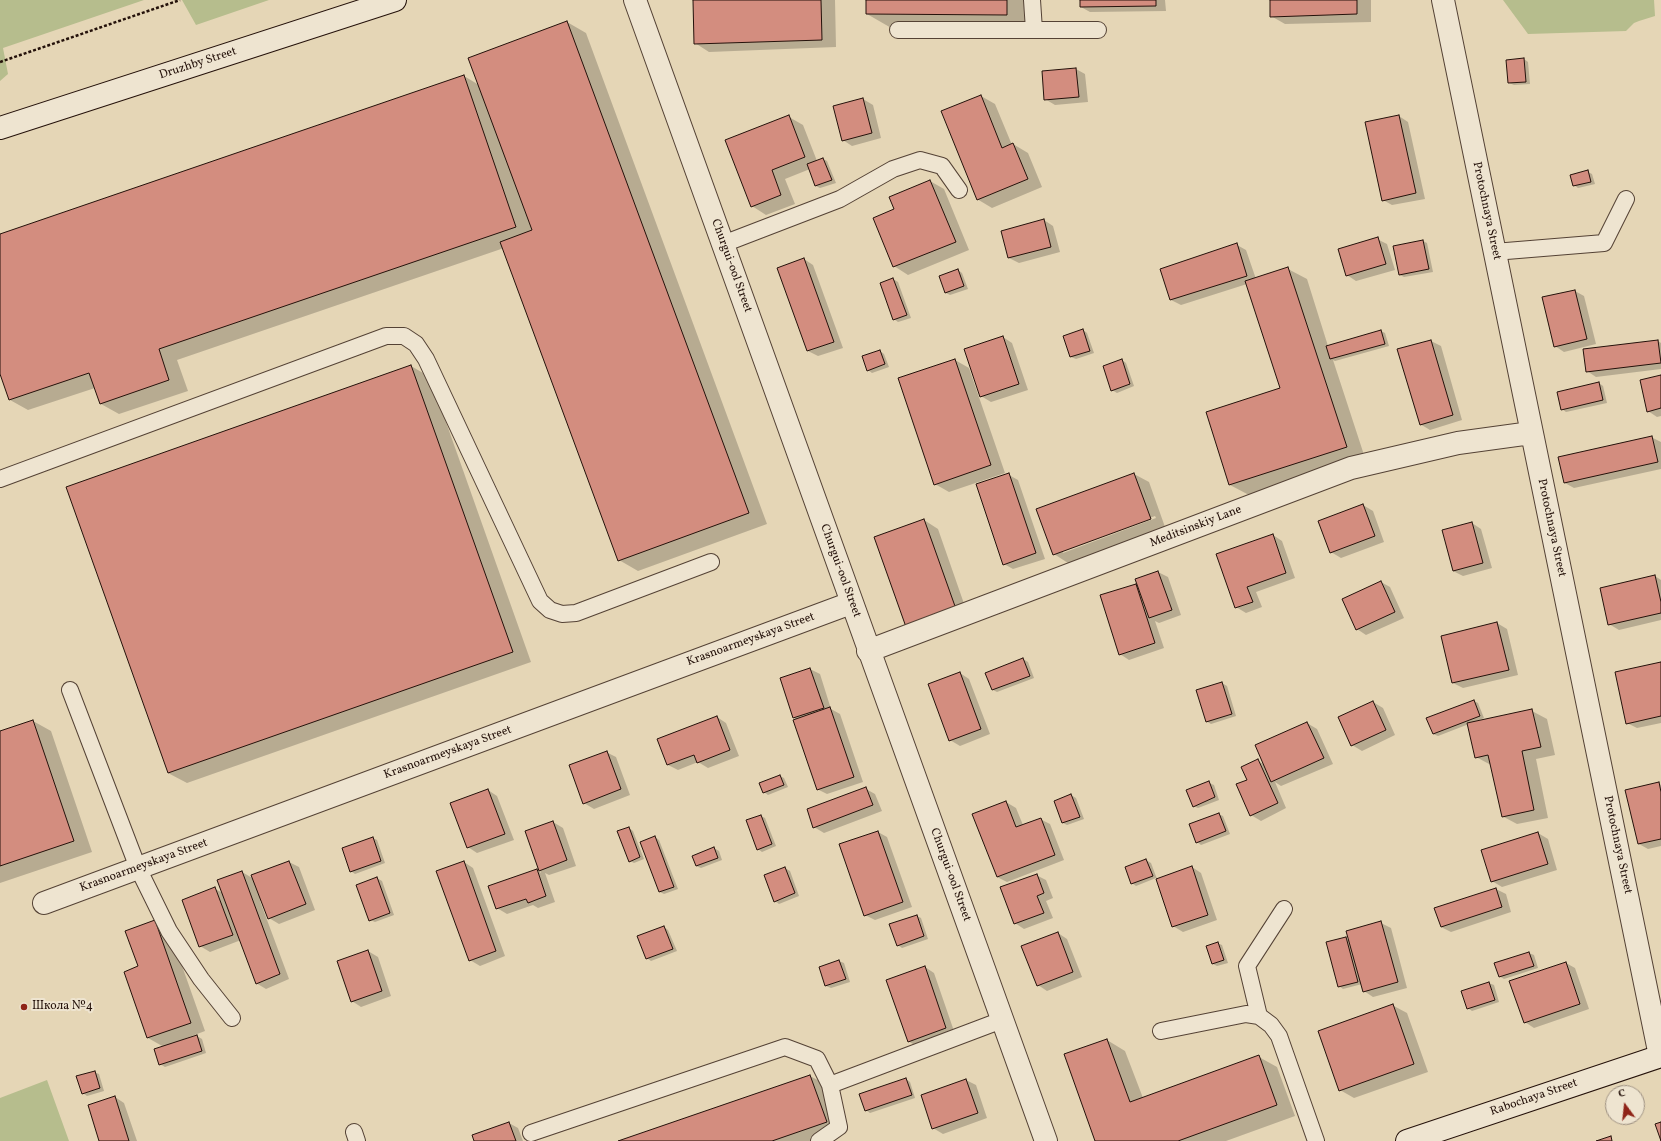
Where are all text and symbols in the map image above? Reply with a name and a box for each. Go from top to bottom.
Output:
street label: Druzhby Street [157,45,239,83]
street label: Protochnaya Street [1469,161,1503,261]
street label: Churgui-ool Street [707,217,755,315]
street label: Protochnaya Street [1534,478,1568,578]
street label: Meditsinskiy Lane [1148,503,1244,551]
street label: Churgui-ool Street [816,522,864,620]
street label: Krasnoarmeyskaya Street [685,610,817,670]
street label: Krasnoarmeyskaya Street [382,723,514,783]
street label: Protochnaya Street [1600,795,1634,895]
street label: Churgui-ool Street [926,826,974,924]
street label: Krasnoarmeyskaya Street [78,836,210,896]
place label: Школа №4 [32,1000,93,1014]
marker: Школа №4 [19,1002,29,1012]
street label: Rabochaya Street [1489,1076,1579,1120]
north arrow [1605,1085,1645,1125]
text: С [1617,1086,1627,1102]

